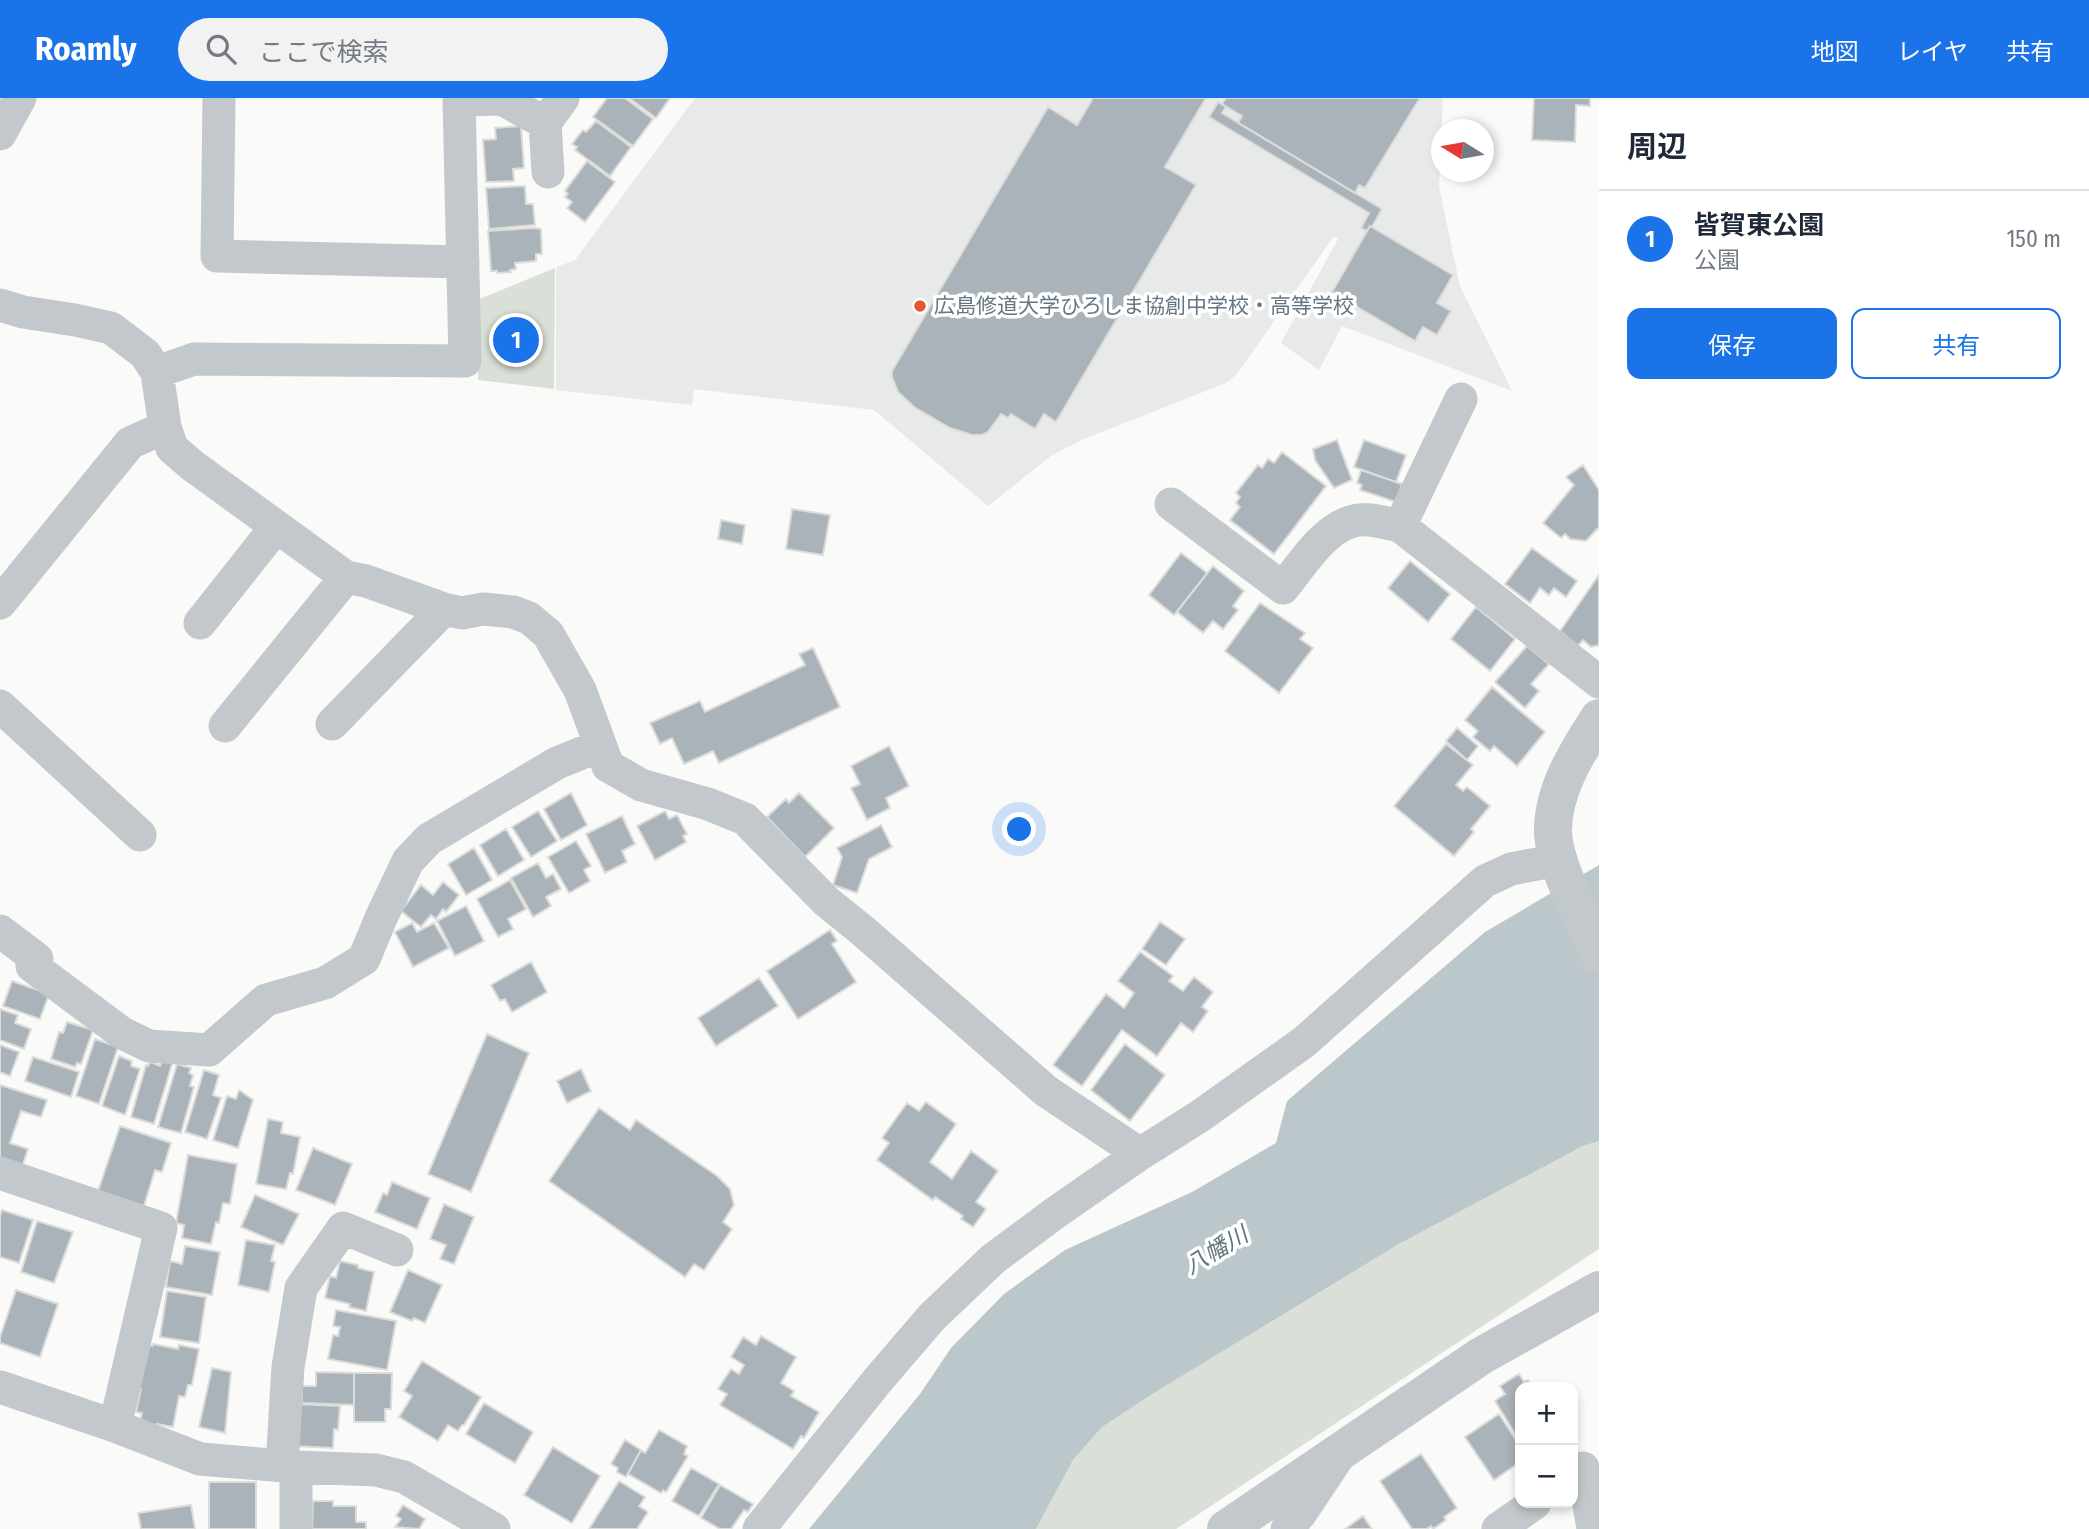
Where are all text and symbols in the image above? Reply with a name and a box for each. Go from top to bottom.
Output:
search box [178,18,668,81]
text: Roamly [35,29,136,69]
icon: search [202,30,240,68]
text: ここで検索 [258,37,388,68]
text: 地図 [1811,38,1859,66]
text: レイヤ [1897,38,1968,66]
text: 共有 [2006,38,2054,66]
north arrow [1431,119,1494,182]
text: 周辺 [1627,129,1687,165]
text: 皆賀東公園 [1694,210,1824,241]
text: 1 [1645,225,1655,253]
text: 150 m [2006,225,2061,253]
text: 公園 [1694,246,1740,274]
place label: 広島修道大学ひろしま協創中学校・高等学校 [934,293,1354,319]
marker: 広島修道大学ひろしま協創中学校・高等学校 [912,298,928,314]
button: 保存 [1627,308,1837,379]
button: 共有 [1851,308,2061,379]
pin: 1 [493,314,539,366]
your location [1002,812,1036,846]
water label: 八幡川 [1179,1219,1255,1280]
map controls [1515,1382,1578,1508]
button: + [1515,1382,1578,1445]
button: − [1515,1445,1578,1508]

